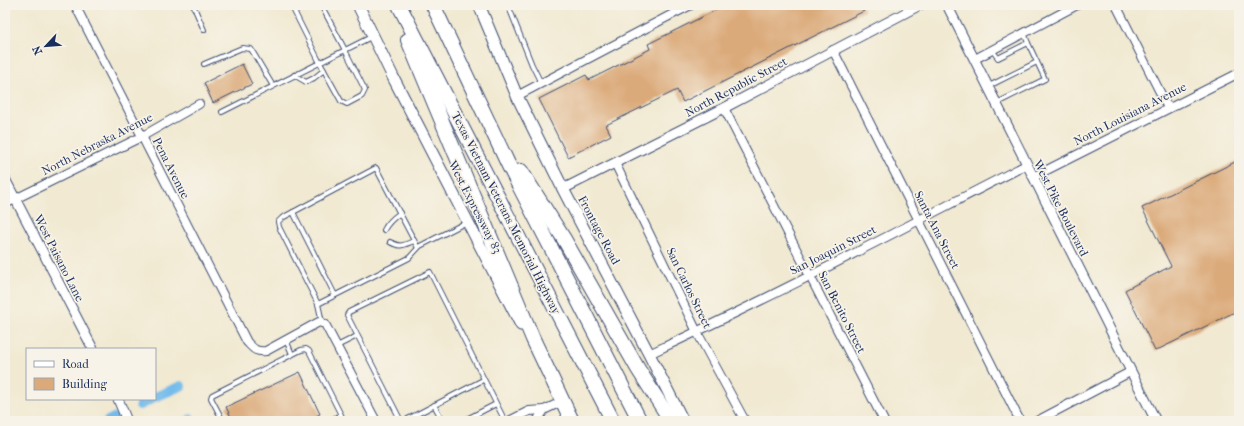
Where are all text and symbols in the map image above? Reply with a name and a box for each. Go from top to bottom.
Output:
north arrow [26,26,66,66]
text: N [30,43,45,57]
street label: North Republic Street [682,54,790,120]
street label: North Louisiana Avenue [1071,79,1189,149]
street label: Texas Vietnam Veterans Memorial Highway [449,109,564,317]
street label: North Nebraska Avenue [39,110,155,178]
street label: Pena Avenue [150,135,192,201]
street label: West Expressway 83 [445,157,504,256]
street label: West Pike Boulevard [1030,157,1092,259]
street label: Santa Ana Street [911,189,963,272]
street label: Frontage Road [575,193,623,267]
street label: West Paisano Lane [31,211,87,304]
street label: San Joaquin Street [788,222,879,278]
street label: San Carlos Street [663,245,715,331]
street label: San Benito Street [815,269,869,356]
legend [26,348,156,400]
text: Road [62,357,89,371]
text: Building [62,377,107,391]

